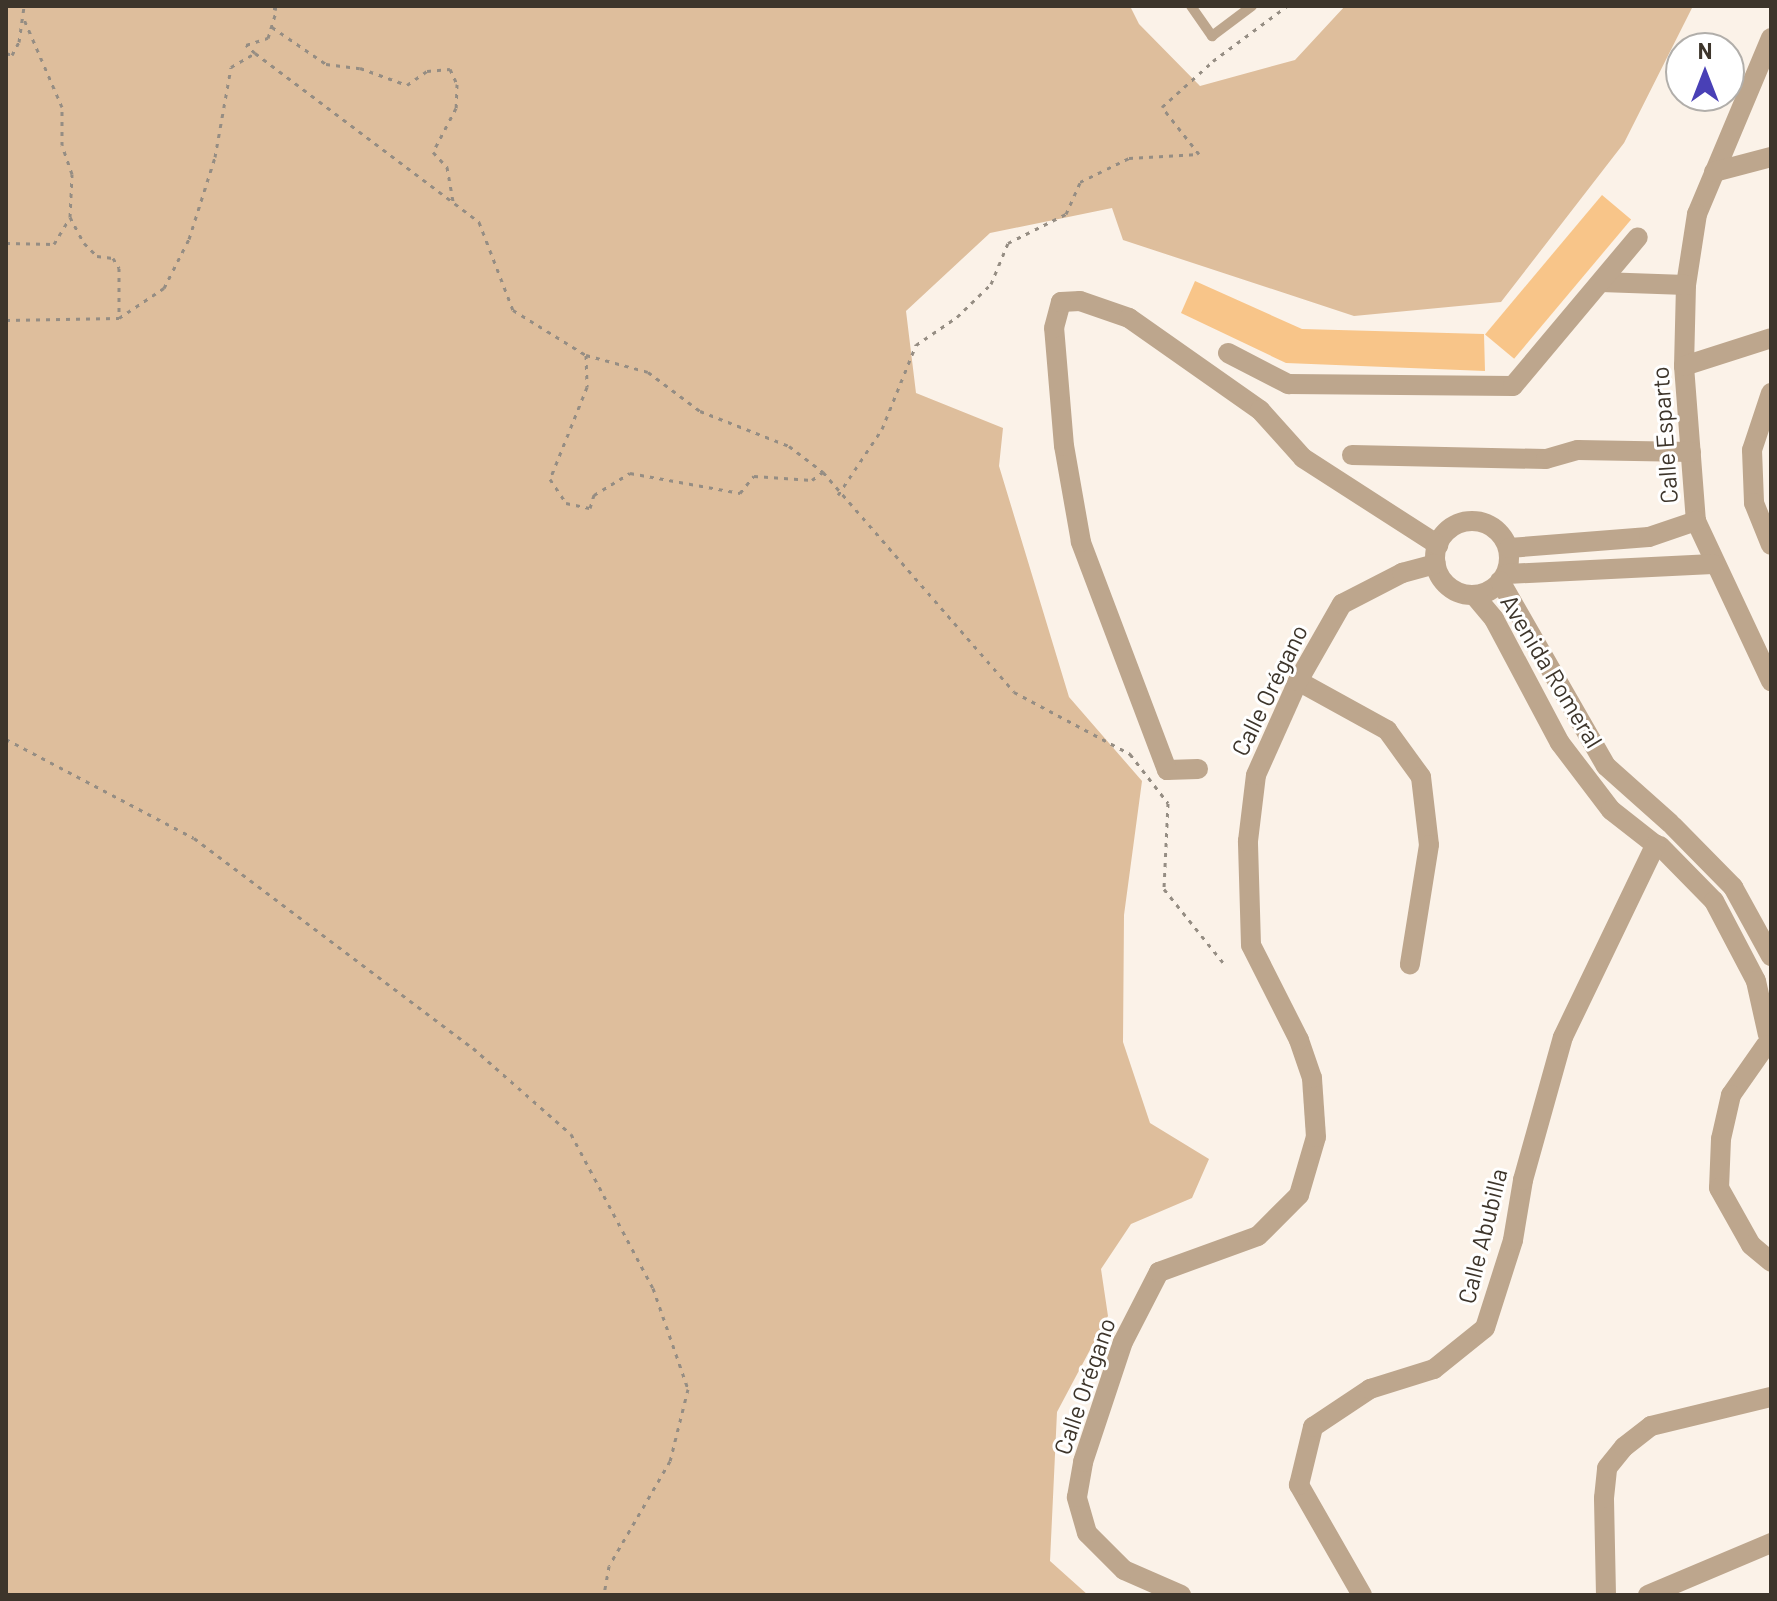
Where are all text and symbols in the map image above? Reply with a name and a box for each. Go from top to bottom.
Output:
north arrow [1665,32,1745,112]
text: N [1698,37,1712,63]
street label: Calle Esparto [1645,365,1683,505]
street label: Avenida Romeral [1495,589,1609,753]
street label: Calle Orégano [1225,620,1313,760]
street label: Calle Abubilla [1451,1165,1513,1307]
street label: Calle Orégano [1047,1314,1121,1458]

